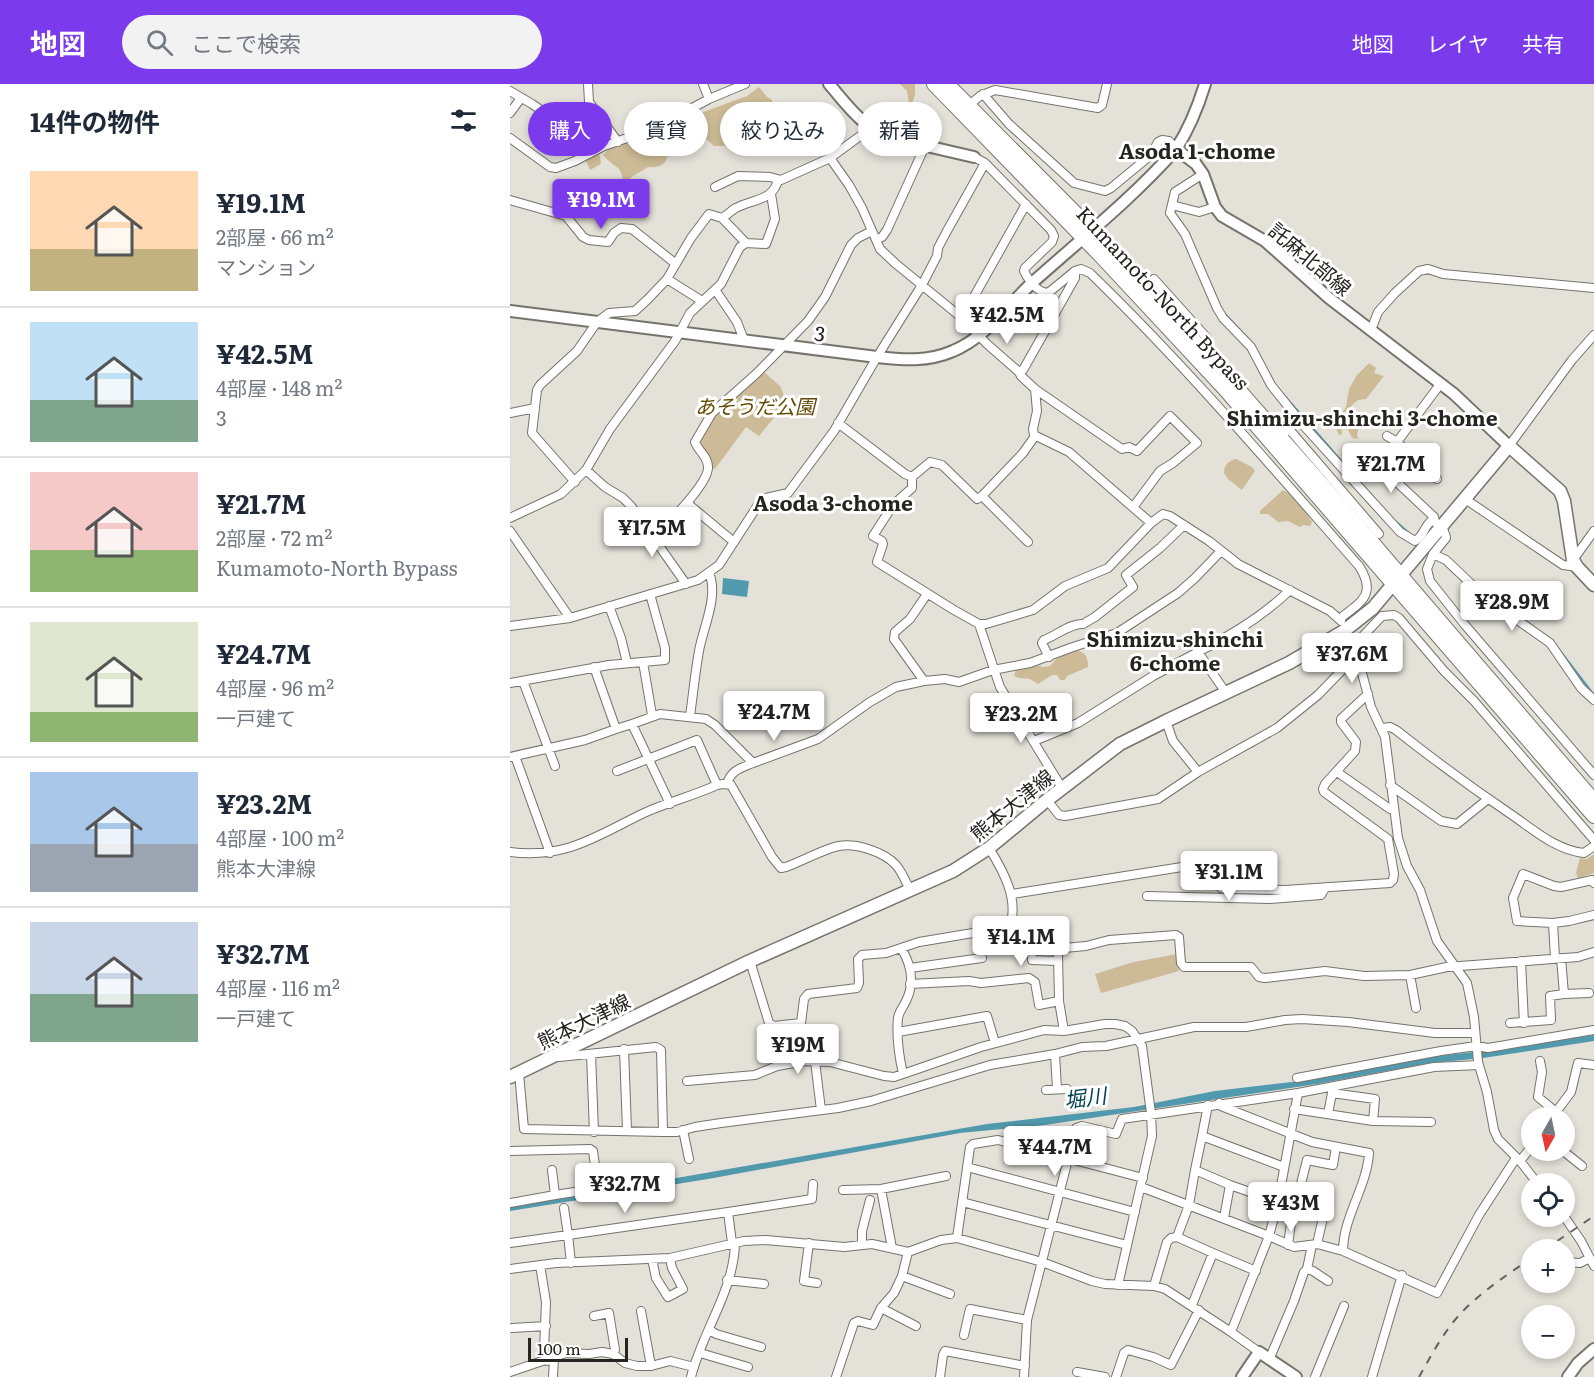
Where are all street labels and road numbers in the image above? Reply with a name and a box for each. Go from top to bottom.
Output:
street label: Kumamoto-North Bypass [1071,198,1257,396]
street label: 託麻北部線 [1263,214,1359,302]
street label: 3 [813,316,827,348]
street label: 熊本大津線 [963,761,1059,847]
street label: 熊本大津線 [531,985,635,1055]

